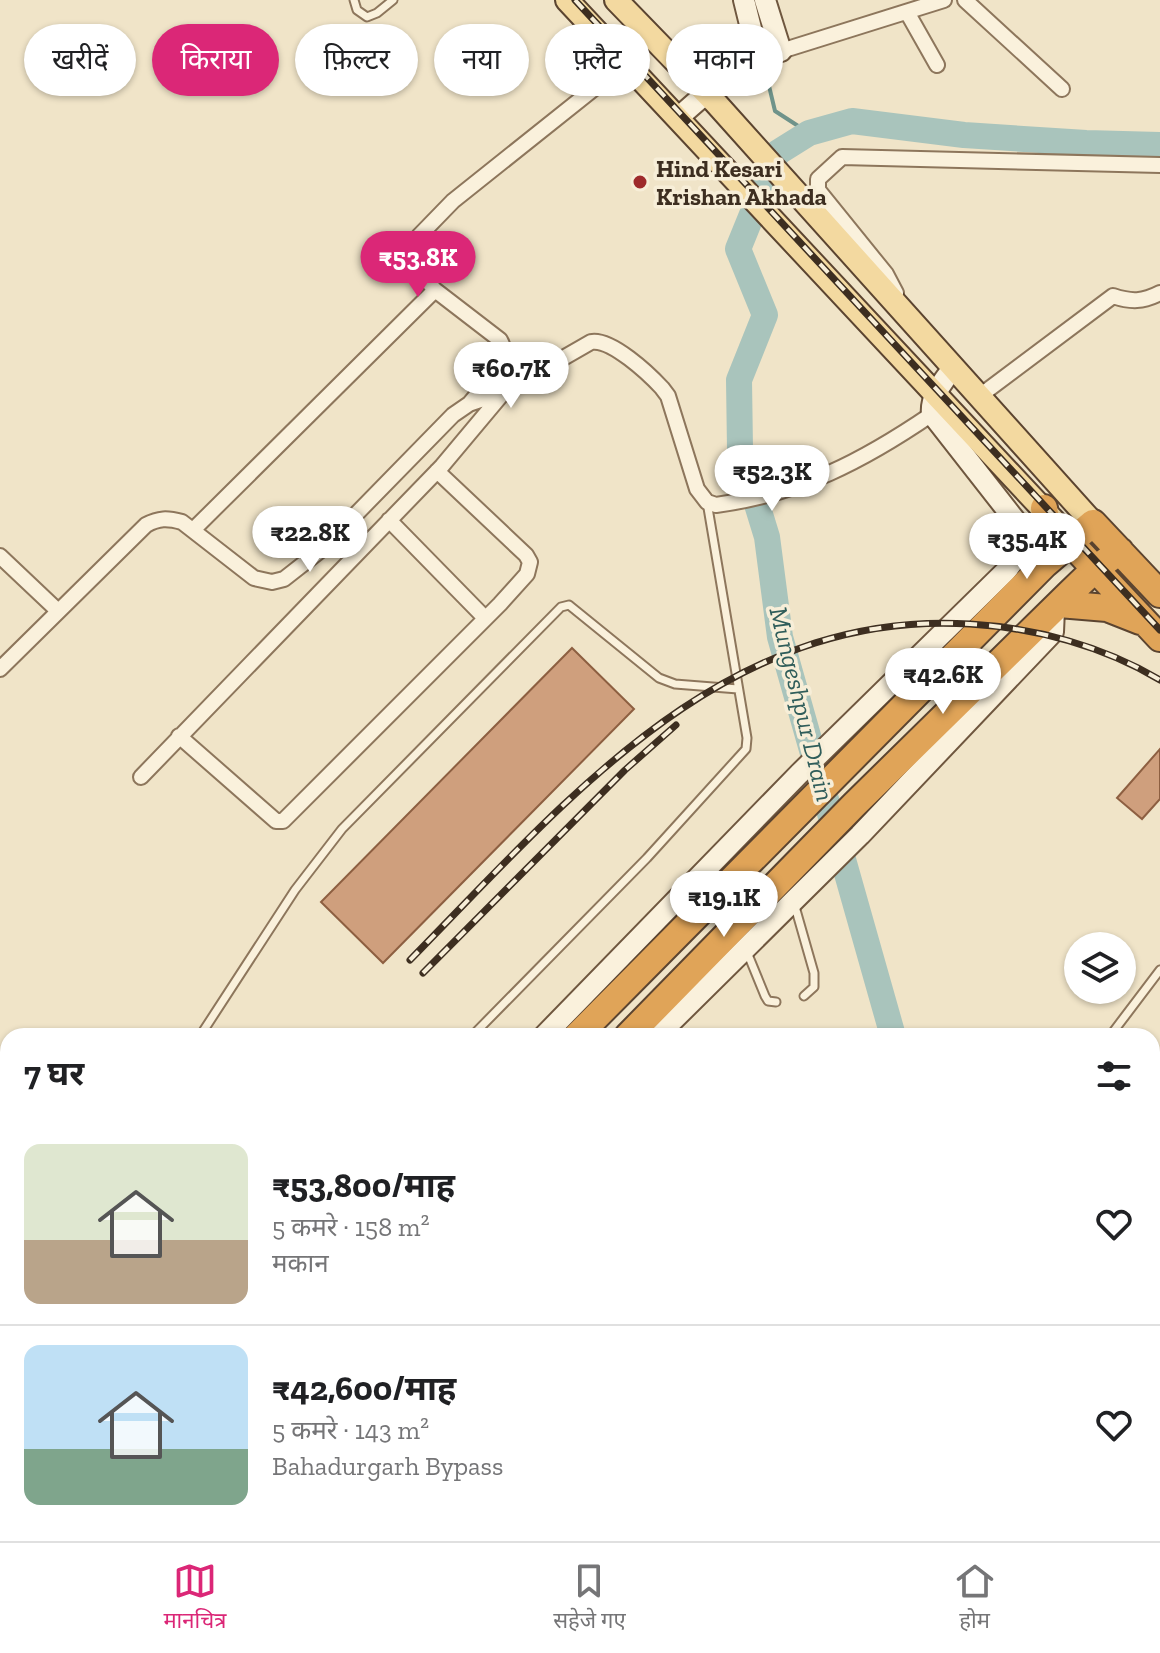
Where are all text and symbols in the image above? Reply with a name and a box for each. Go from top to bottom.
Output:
chip: खरीदें [24,24,136,96]
chip: किराया [152,24,279,96]
chip: फ़िल्टर [295,24,418,96]
chip: नया [434,24,529,96]
chip: फ़्लैट [545,24,650,96]
chip: मकान [666,24,783,96]
place label: Hind Kesari Krishan Akhada [656,154,827,211]
marker: Hind Kesari Krishan Akhada [631,173,649,191]
pin: ₹53.8K [353,231,483,299]
text: ₹53.8K [379,241,457,273]
pin: ₹60.7K [446,342,576,410]
text: ₹60.7K [472,352,550,384]
pin: ₹52.3K [707,445,837,513]
text: ₹52.3K [733,455,811,487]
pin: ₹22.8K [245,506,375,574]
pin: ₹35.4K [962,513,1092,581]
text: ₹22.8K [270,516,350,548]
text: ₹35.4K [987,523,1067,555]
water label: Mungeshpur Drain [762,604,842,804]
pin: ₹42.6K [878,648,1008,716]
text: ₹42.6K [903,658,983,690]
pin: ₹19.1K [659,871,789,939]
text: ₹19.1K [688,881,760,913]
map controls [1064,932,1136,1004]
button: layers [1064,932,1136,1004]
text: 7 घर [24,1053,84,1094]
icon: filters [1092,1054,1136,1098]
text: ₹53,800/माह [272,1165,455,1206]
icon: home [88,1176,184,1272]
icon: heart [1092,1202,1136,1246]
text: 5 कमरे · 158 m² [272,1211,430,1243]
text: मकान [272,1247,329,1279]
text: ₹42,600/माह [272,1368,456,1409]
icon: home [88,1377,184,1473]
icon: heart [1092,1403,1136,1447]
text: 5 कमरे · 143 m² [272,1414,429,1446]
text: Bahadurgarh Bypass [272,1450,503,1482]
tab: मानचित्र [163,1559,226,1637]
tab: सहेजे गए [553,1559,626,1637]
tab: होम [953,1559,997,1637]

